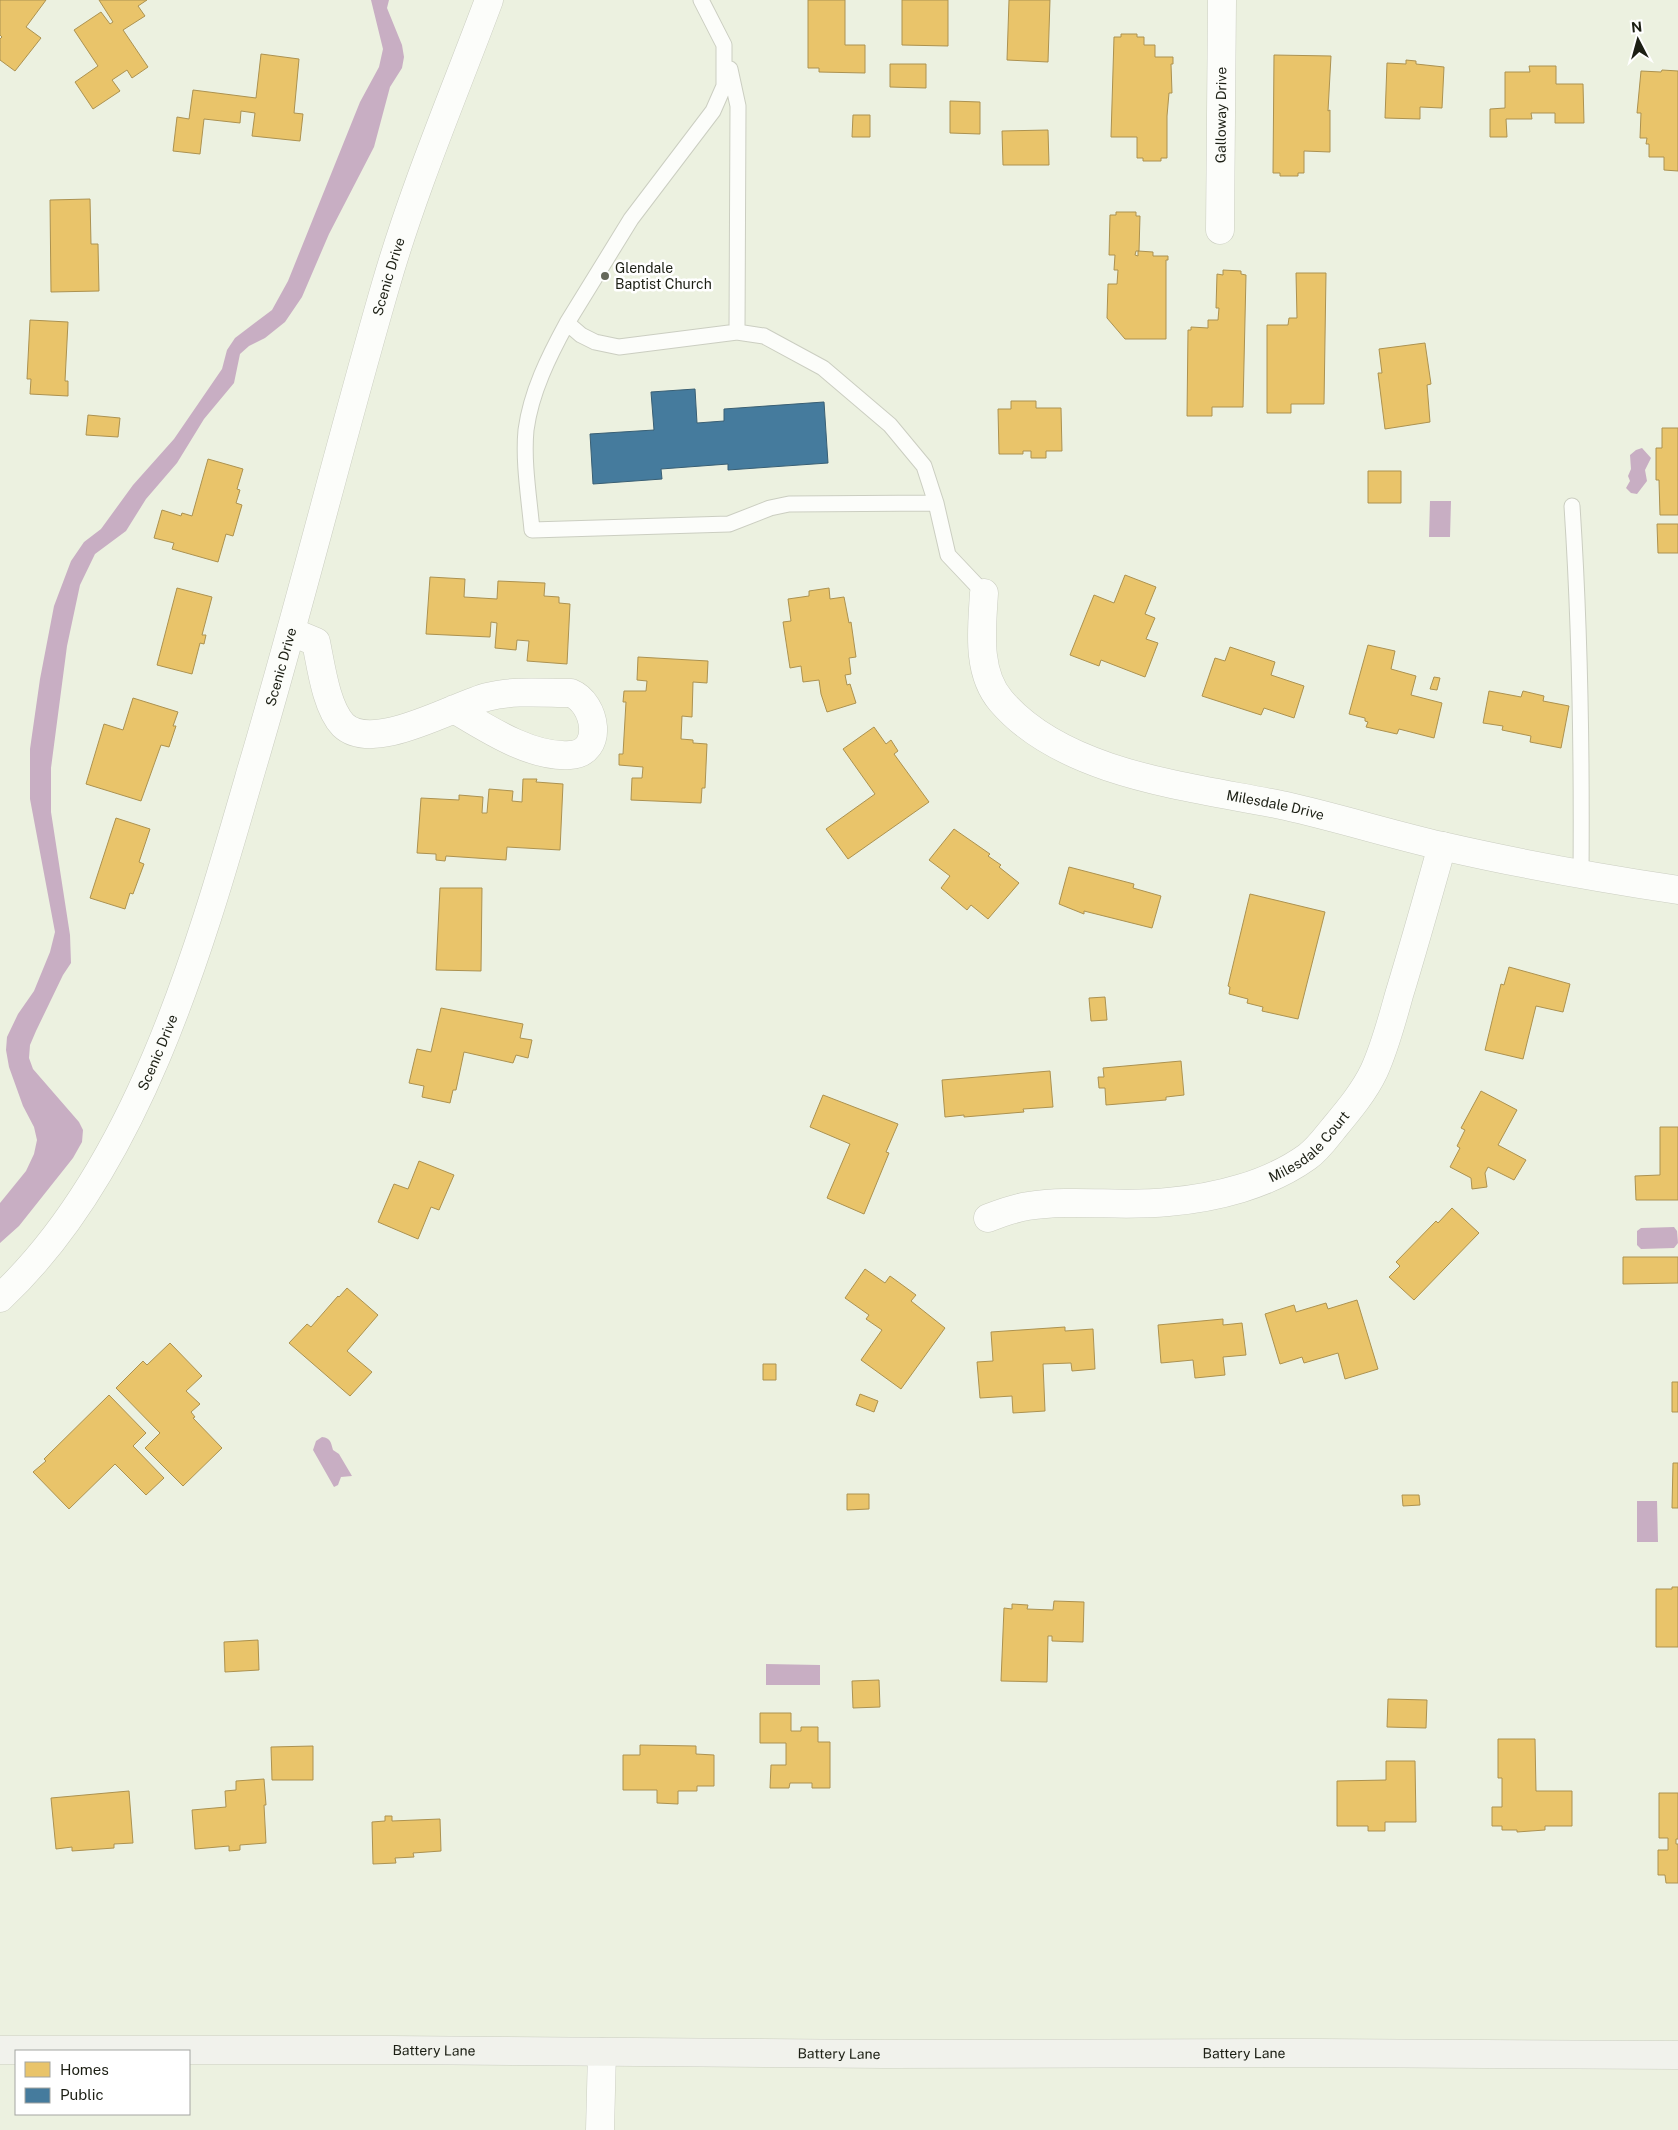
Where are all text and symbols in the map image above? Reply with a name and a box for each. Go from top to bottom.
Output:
north arrow [1613,15,1663,65]
text: N [1630,19,1643,36]
street label: Galloway Drive [1213,67,1229,163]
street label: Scenic Drive [369,235,408,318]
place label: Glendale Baptist Church [615,260,712,292]
marker: Glendale Baptist Church [599,270,611,282]
street label: Scenic Drive [262,626,299,708]
street label: Milesdale Drive [1225,787,1326,823]
street label: Scenic Drive [135,1012,181,1093]
street label: Milesdale Court [1266,1108,1353,1185]
street label: Battery Lane [392,2042,476,2059]
street label: Battery Lane [797,2045,881,2062]
street label: Battery Lane [1202,2045,1286,2061]
legend [15,2050,190,2115]
text: Homes [60,2061,109,2078]
text: Public [60,2086,104,2103]

